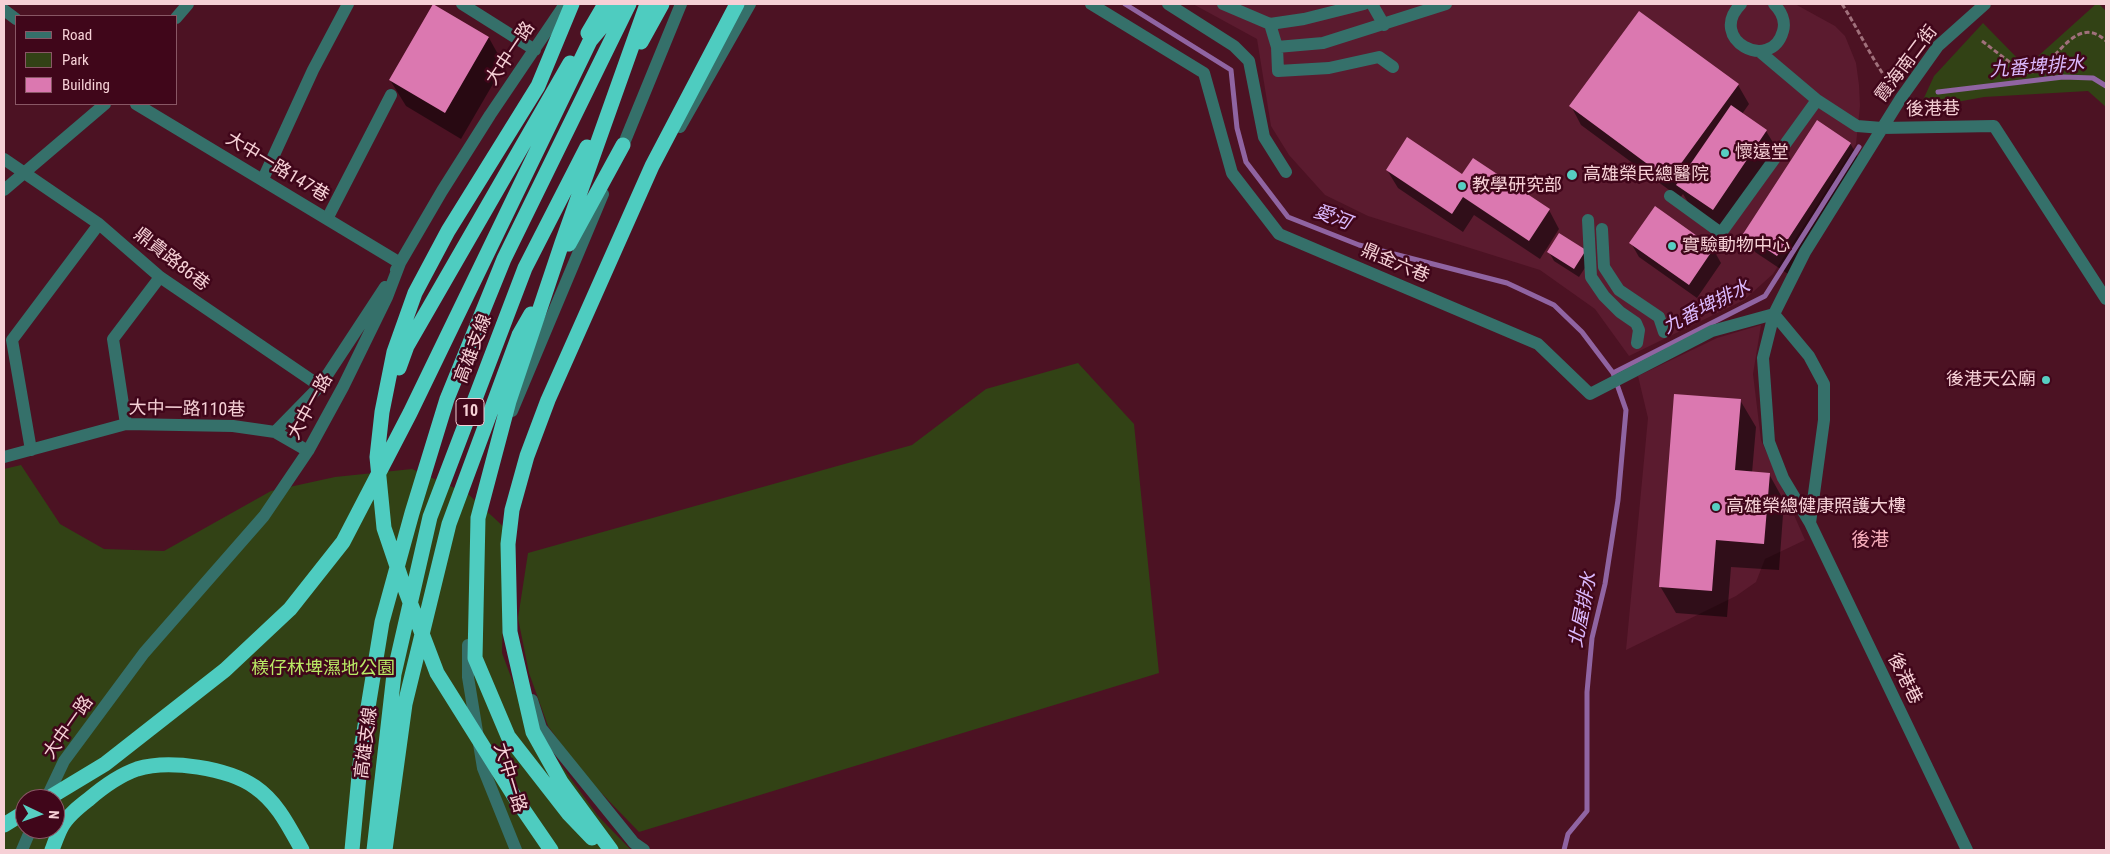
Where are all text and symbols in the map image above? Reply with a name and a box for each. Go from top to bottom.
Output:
legend [15,15,178,105]
street label: 大中一路 [482,18,540,90]
street label: 霞海南二街 [1871,22,1943,106]
text: Road [62,26,92,44]
text: Park [62,51,89,69]
water label: 九番埤排水 [1989,53,2085,83]
text: Building [62,76,110,94]
street label: 後港巷 [1906,99,1960,121]
street label: 大中一路147巷 [221,129,333,207]
place label: 懷遠堂 [1735,142,1789,164]
marker: 懷遠堂 [1719,147,1731,159]
place label: 高雄榮民總醫院 [1583,164,1709,186]
marker: 高雄榮民總醫院 [1565,168,1579,182]
place label: 教學研究部 [1472,175,1562,197]
marker: 教學研究部 [1456,180,1468,192]
water label: 愛河 [1310,201,1354,235]
street label: 鼎貴路86巷 [129,224,213,296]
place label: 實驗動物中心 [1682,235,1790,257]
street label: 鼎金六巷 [1358,240,1432,288]
marker: 實驗動物中心 [1666,240,1678,252]
water label: 九番埤排水 [1660,276,1754,340]
street label: 高雄支線 [451,312,497,386]
place label: 後港天公廟 [1946,369,2036,391]
street label: 大中一路 [284,370,338,444]
marker: 後港天公廟 [2040,374,2052,386]
street label: 大中一路110巷 [128,398,246,422]
road number: 10 [456,398,484,426]
place label: 高雄榮總健康照護大樓 [1726,496,1906,518]
marker: 高雄榮總健康照護大樓 [1710,501,1722,513]
district label: 後港 [1851,530,1889,552]
water label: 北屋排水 [1566,571,1602,649]
street label: 後港巷 [1882,650,1926,708]
park label: 檨仔林埤濕地公園 [251,658,395,680]
street label: 大中一路 [40,692,98,764]
street label: 高雄支線 [352,706,382,780]
street label: 大中一路 [488,740,530,816]
north arrow [15,789,65,839]
text: N [46,810,62,819]

